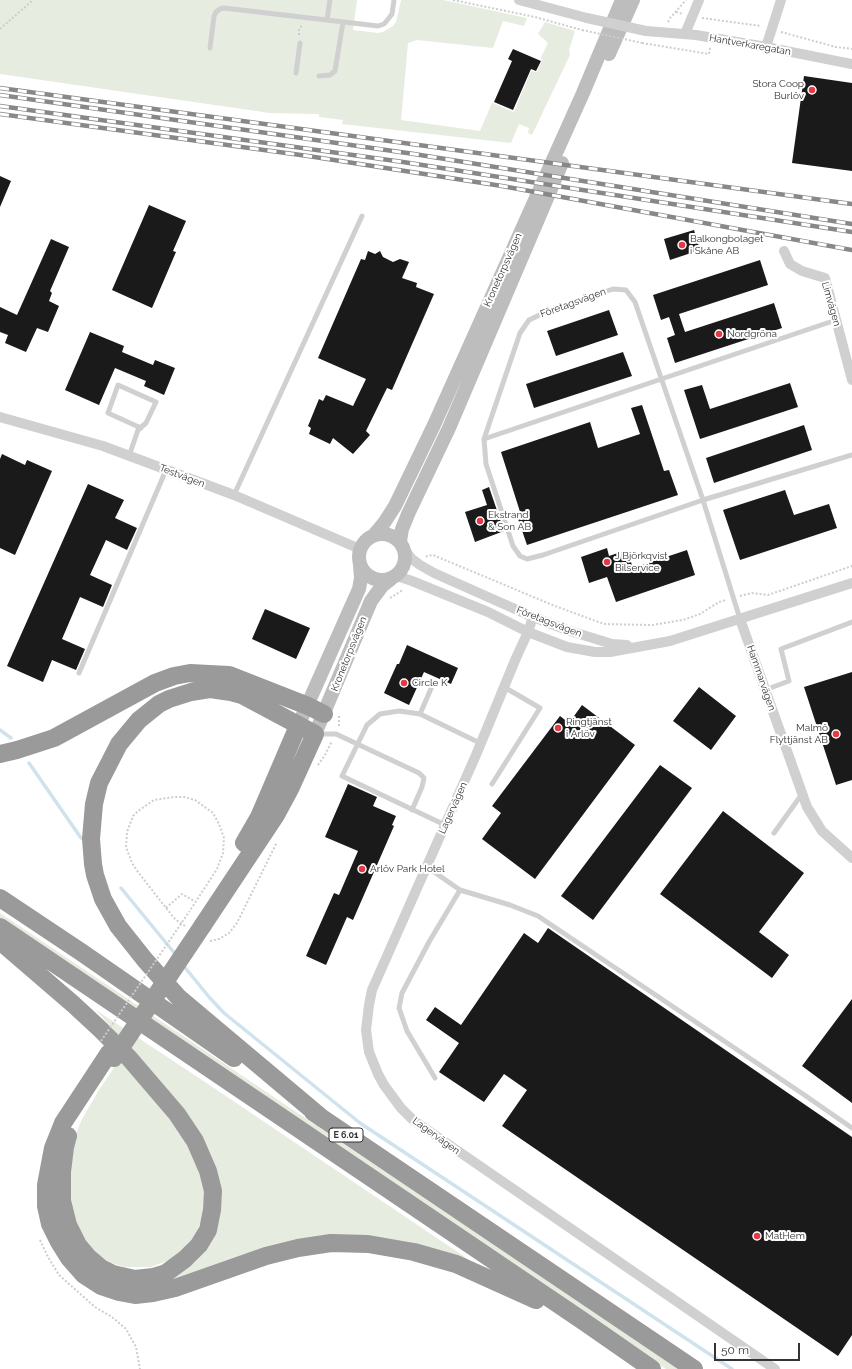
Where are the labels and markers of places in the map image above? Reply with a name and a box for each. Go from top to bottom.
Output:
place label: Stora Coop Burlöv [752,78,804,102]
marker: Stora Coop Burlöv [807,85,817,95]
place label: Balkongbolaget i Skåne AB [690,233,763,256]
marker: Balkongbolaget i Skåne AB [677,240,687,250]
place label: Nordgröna [727,328,777,340]
marker: Nordgröna [714,329,724,339]
place label: Ekstrand & Son AB [488,509,531,532]
marker: Ekstrand & Son AB [475,516,485,526]
place label: J Björkqvist Bilservice [615,550,668,574]
marker: J Björkqvist Bilservice [602,557,612,567]
place label: Circle K [412,677,447,689]
marker: Circle K [399,678,409,688]
place label: Ringtjänst i Arlöv [566,716,612,740]
place label: Malmö Flyttjänst AB [770,722,828,746]
marker: Ringtjänst i Arlöv [553,723,563,733]
marker: Malmö Flyttjänst AB [831,729,841,739]
place label: Arlöv Park Hotel [370,863,445,875]
marker: Arlöv Park Hotel [357,864,367,874]
place label: MatHem [765,1230,805,1242]
marker: MatHem [752,1231,762,1241]

